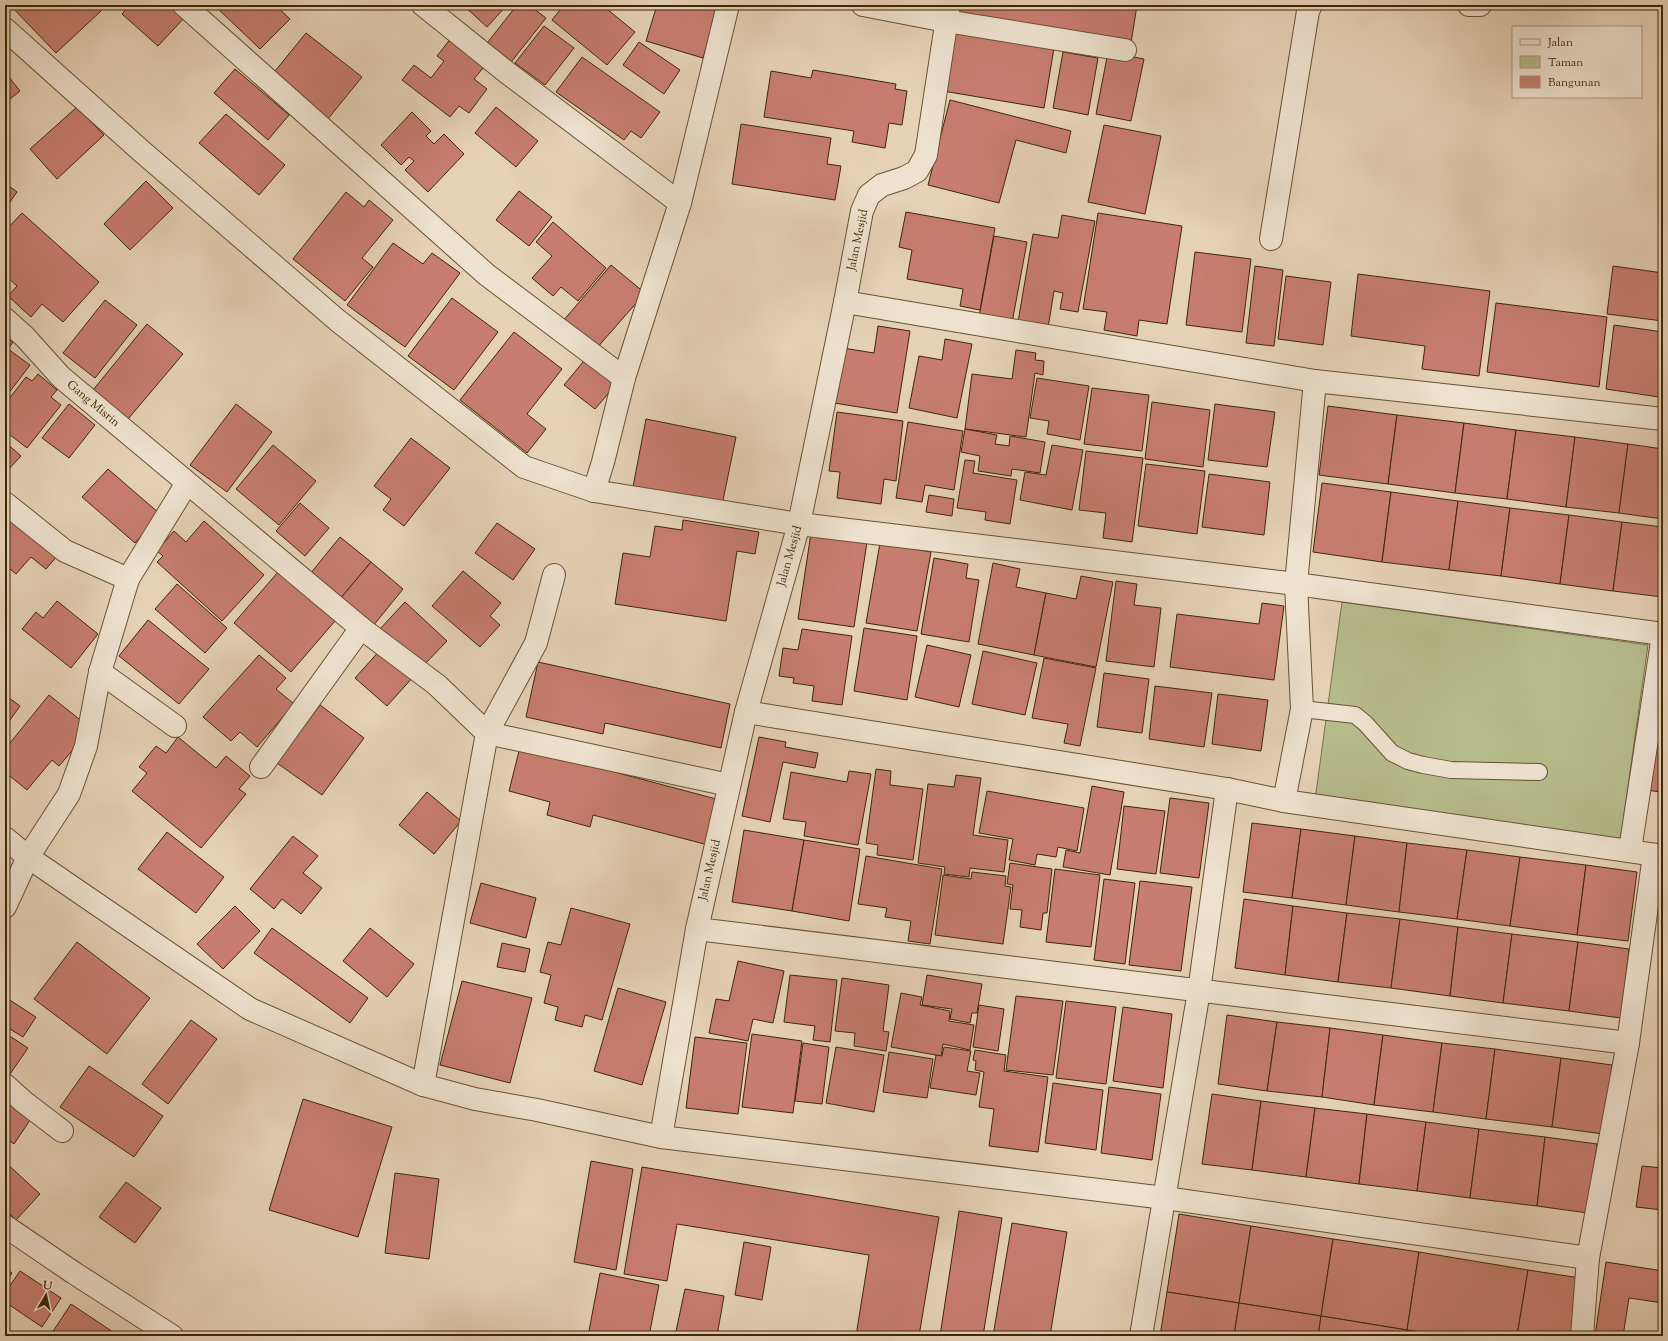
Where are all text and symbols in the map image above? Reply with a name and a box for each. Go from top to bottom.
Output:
legend [1512,26,1642,98]
text: Jalan [1547,34,1573,52]
text: Taman [1548,54,1583,72]
text: Bangunan [1548,74,1601,92]
street label: Jalan Mesjid [843,207,873,273]
street label: Gang Misrin [62,376,124,432]
street label: Jalan Mesjid [773,523,807,589]
street label: Jalan Mesjid [694,837,726,903]
north arrow [26,1275,66,1315]
text: U [41,1277,53,1295]

